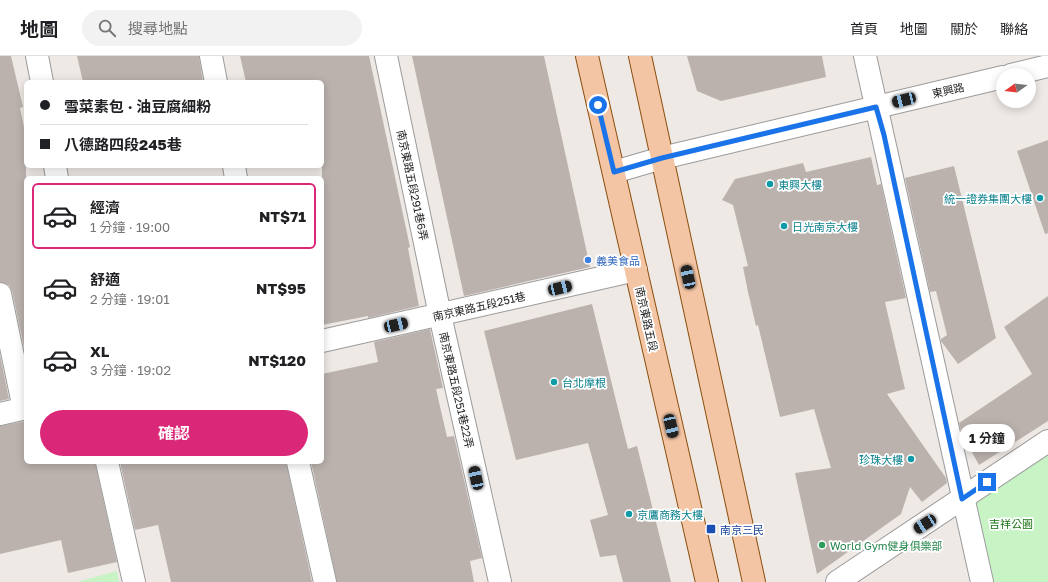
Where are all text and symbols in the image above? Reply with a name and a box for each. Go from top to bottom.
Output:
search box [82,10,362,46]
text: 地圖 [20,17,58,40]
icon: search [96,17,118,39]
text: 搜尋地點 [128,19,188,37]
text: 首頁 [850,20,878,37]
text: 地圖 [900,20,928,37]
text: 關於 [950,20,978,37]
text: 聯絡 [1000,20,1028,37]
north arrow [996,68,1036,108]
map controls [996,68,1036,108]
street label: 東興路 [930,80,966,100]
car [891,91,917,109]
route start [589,96,607,114]
text: 雪菜素包 · 油豆腐細粉 [64,97,211,115]
street label: 南京東路五段291巷6弄 [395,128,431,242]
text: 八德路四段245巷 [64,135,182,153]
place label: 東興大樓 [778,178,822,191]
marker: 東興大樓 [765,179,775,189]
place label: 統一證券集團大樓 [944,192,1032,205]
marker: 統一證券集團大樓 [1035,193,1045,203]
icon: car [42,198,78,234]
text: 經濟 [90,198,120,216]
text: NT$71 [259,207,306,225]
text: 1 分鐘 · 19:00 [90,219,170,235]
place label: 日光南京大樓 [792,220,858,233]
marker: 日光南京大樓 [779,221,789,231]
place label: 義美食品 [596,254,640,267]
marker: 義美食品 [583,255,593,265]
car [680,264,696,290]
icon: car [42,270,78,306]
text: 舒適 [90,270,120,288]
text: NT$95 [256,279,306,297]
car [547,279,573,297]
street label: 南京東路五段 [633,285,661,353]
street label: 南京東路五段251巷 [431,289,527,323]
text: 2 分鐘 · 19:01 [90,291,170,307]
car [383,316,409,334]
street label: 南京東路五段251巷22弄 [437,331,477,449]
icon: car [42,342,78,378]
text: XL [90,342,109,360]
text: NT$120 [248,351,306,369]
text: 3 分鐘 · 19:02 [90,362,171,378]
place label: 台北摩根 [562,376,606,389]
marker: 台北摩根 [549,377,559,387]
button: 確認 [40,410,308,456]
car [662,413,680,439]
callout: 1 分鐘 [959,424,1015,452]
text: 1 分鐘 [969,430,1005,446]
place label: 珍珠大樓 [859,453,903,466]
marker: 珍珠大樓 [906,454,916,464]
car [468,465,484,491]
route end [978,473,996,491]
place label: 京鷹商務大樓 [637,508,703,521]
marker: 京鷹商務大樓 [624,509,634,519]
car [912,512,938,536]
park label: 吉祥公園 [989,517,1033,530]
marker: 南京三民 [705,523,717,535]
place label: 南京三民 [720,523,764,536]
place label: World Gym健身俱樂部 [830,539,943,552]
marker: World Gym健身俱樂部 [817,540,827,550]

